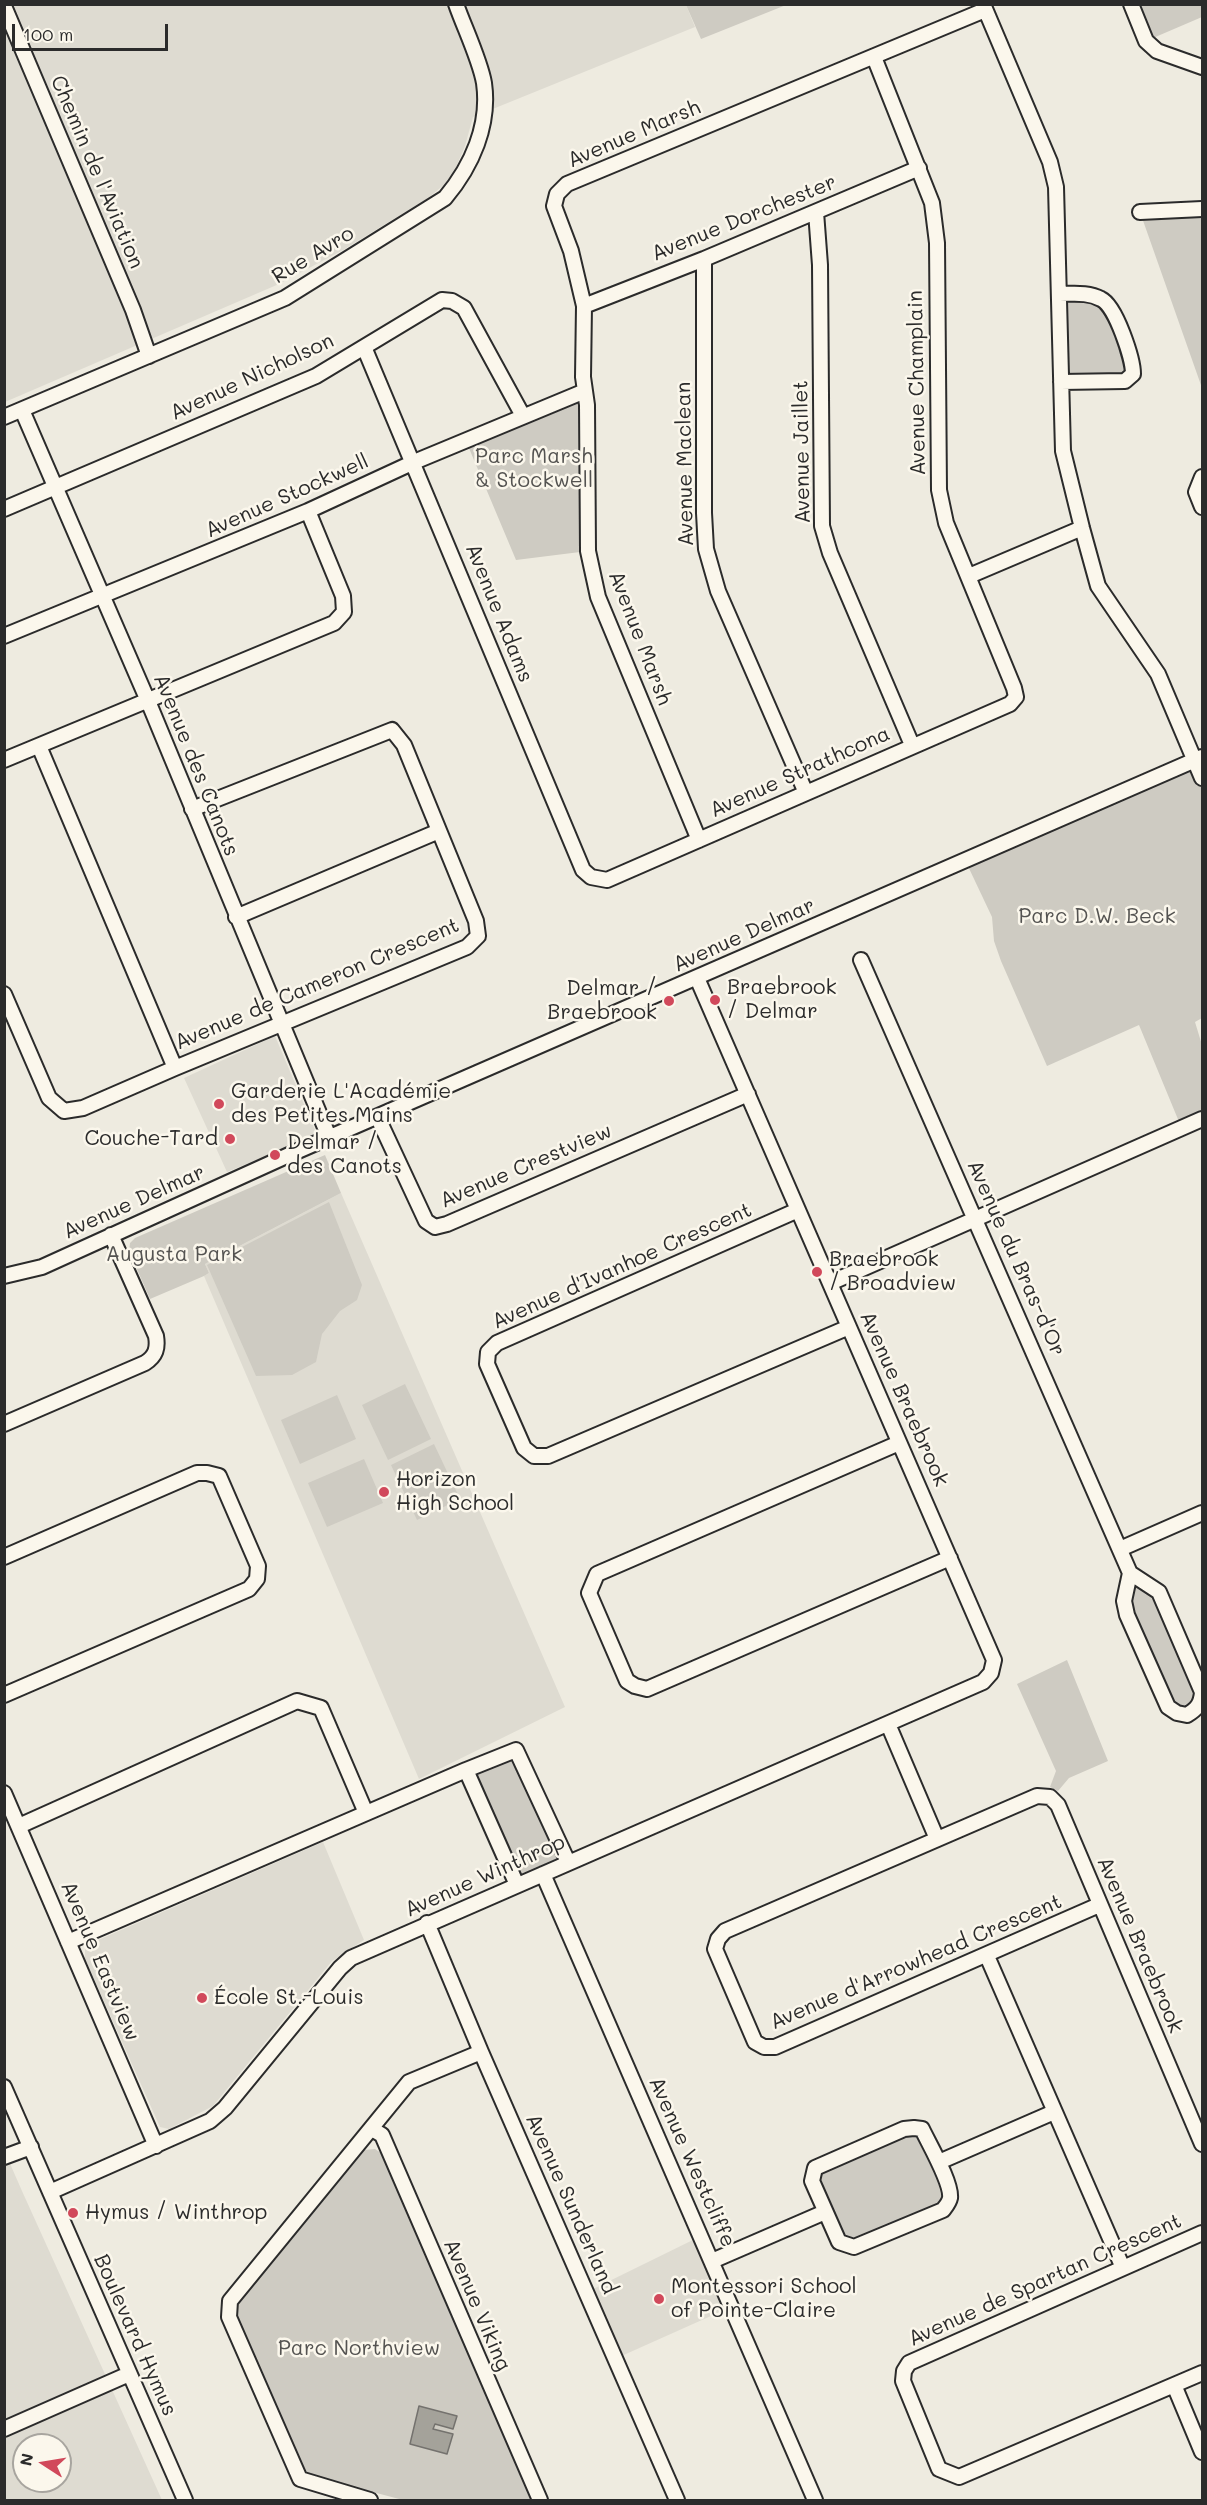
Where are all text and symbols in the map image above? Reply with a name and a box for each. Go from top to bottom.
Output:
scale bar [15,12,171,50]
text: 100 m [23,22,73,46]
street label: Chemin de l'Aviation [45,72,149,272]
street label: Avenue Marsh [564,95,704,173]
street label: Avenue Dorchester [648,169,840,267]
street label: Rue Avro [267,221,359,289]
street label: Avenue Champlain [903,290,931,476]
street label: Avenue Nicholson [166,328,338,426]
street label: Avenue Jaillet [788,380,816,524]
street label: Avenue Maclean [671,382,699,546]
park label: Parc Marsh & Stockwell [475,444,593,494]
street label: Avenue Stockwell [201,449,373,543]
street label: Avenue Adams [460,540,538,686]
street label: Avenue Marsh [603,567,677,709]
street label: Avenue des Canots [148,670,244,860]
street label: Avenue Strathcona [706,721,894,823]
street label: Avenue Delmar [669,892,819,978]
park label: Parc D.W. Beck [1018,904,1176,930]
street label: Avenue de Cameron Crescent [171,913,463,1055]
place label: Braebrook / Delmar [727,975,837,1025]
place label: Delmar / Braebrook [547,976,657,1026]
marker: Braebrook / Delmar [708,993,722,1007]
marker: Delmar / Braebrook [662,994,676,1008]
place label: Garderie L'Académie des Petites Mains [231,1079,451,1129]
marker: Garderie L'Académie des Petites Mains [212,1097,226,1111]
street label: Avenue Crestview [436,1118,616,1214]
place label: Couche-Tard [84,1126,218,1152]
place label: Delmar / des Canots [287,1130,402,1180]
marker: Couche-Tard [223,1132,237,1146]
marker: Delmar / des Canots [268,1148,282,1162]
street label: Avenue du Bras-d'Or [961,1156,1071,1360]
street label: Avenue Delmar [59,1159,209,1245]
street label: Avenue d'Ivanhoe Crescent [488,1197,756,1335]
park label: Augusta Park [106,1242,242,1268]
place label: Braebrook / Broadview [829,1247,956,1297]
marker: Braebrook / Broadview [810,1265,824,1279]
street label: Avenue Braebrook [854,1308,954,1490]
place label: Horizon High School [396,1467,514,1517]
marker: Horizon High School [377,1485,391,1499]
street label: Avenue Winthrop [401,1829,569,1923]
street label: Avenue Braebrook [1091,1853,1189,2037]
street label: Avenue Eastview [55,1877,145,2045]
street label: Avenue d'Arrowhead Crescent [766,1889,1066,2035]
place label: École St.-Louis [214,1985,364,2011]
marker: École St.-Louis [195,1991,209,2005]
street label: Avenue Westcliffe [643,2073,741,2251]
street label: Avenue Sunderland [520,2110,622,2298]
place label: Hymus / Winthrop [85,2200,267,2226]
marker: Hymus / Winthrop [66,2206,80,2220]
street label: Avenue de Spartan Crescent [904,2208,1186,2352]
street label: Avenue Viking [438,2235,516,2375]
street label: Boulevard Hymus [88,2250,182,2420]
place label: Montessori School of Pointe-Claire [671,2274,857,2324]
marker: Montessori School of Pointe-Claire [652,2292,666,2306]
park label: Parc Northview [278,2336,440,2362]
north arrow [12,2433,72,2493]
text: N [14,2451,37,2468]

